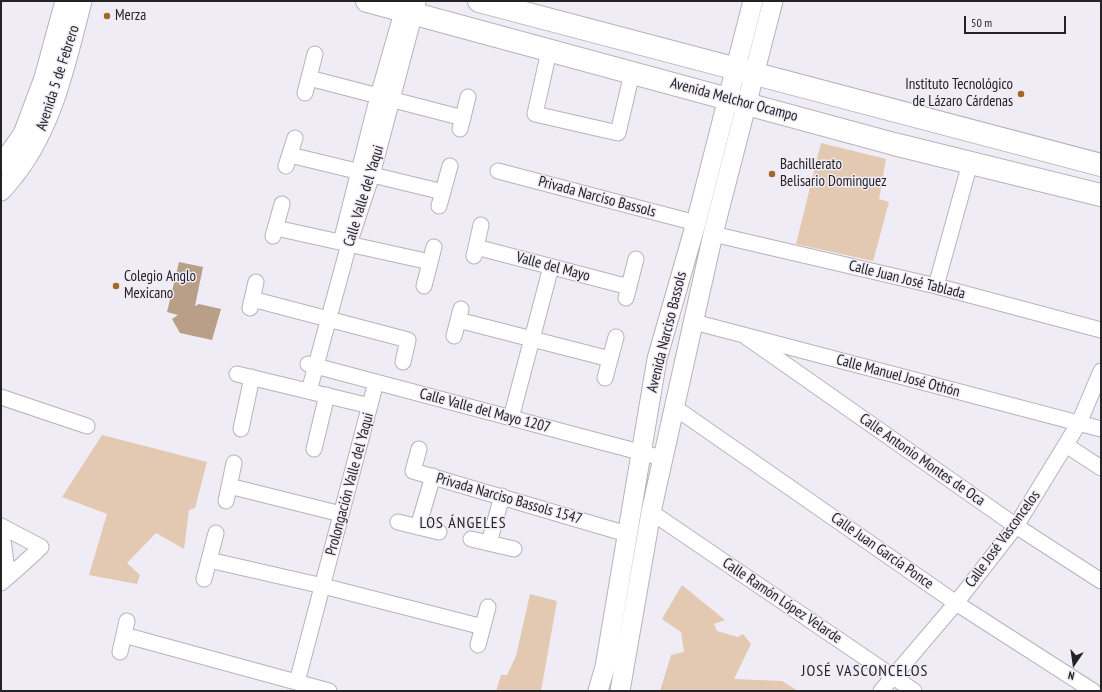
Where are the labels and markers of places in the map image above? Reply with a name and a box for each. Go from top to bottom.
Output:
place label: Merza [115,7,146,25]
marker: Merza [102,11,112,21]
place label: Instituto Tecnológico de Lázaro Cárdenas [905,76,1013,111]
marker: Instituto Tecnológico de Lázaro Cárdenas [1016,89,1026,99]
place label: Bachillerato Belisario Dominguez [780,156,887,191]
marker: Bachillerato Belisario Dominguez [767,169,777,179]
place label: Colegio Anglo Mexicano [124,268,196,303]
marker: Colegio Anglo Mexicano [111,281,121,291]

